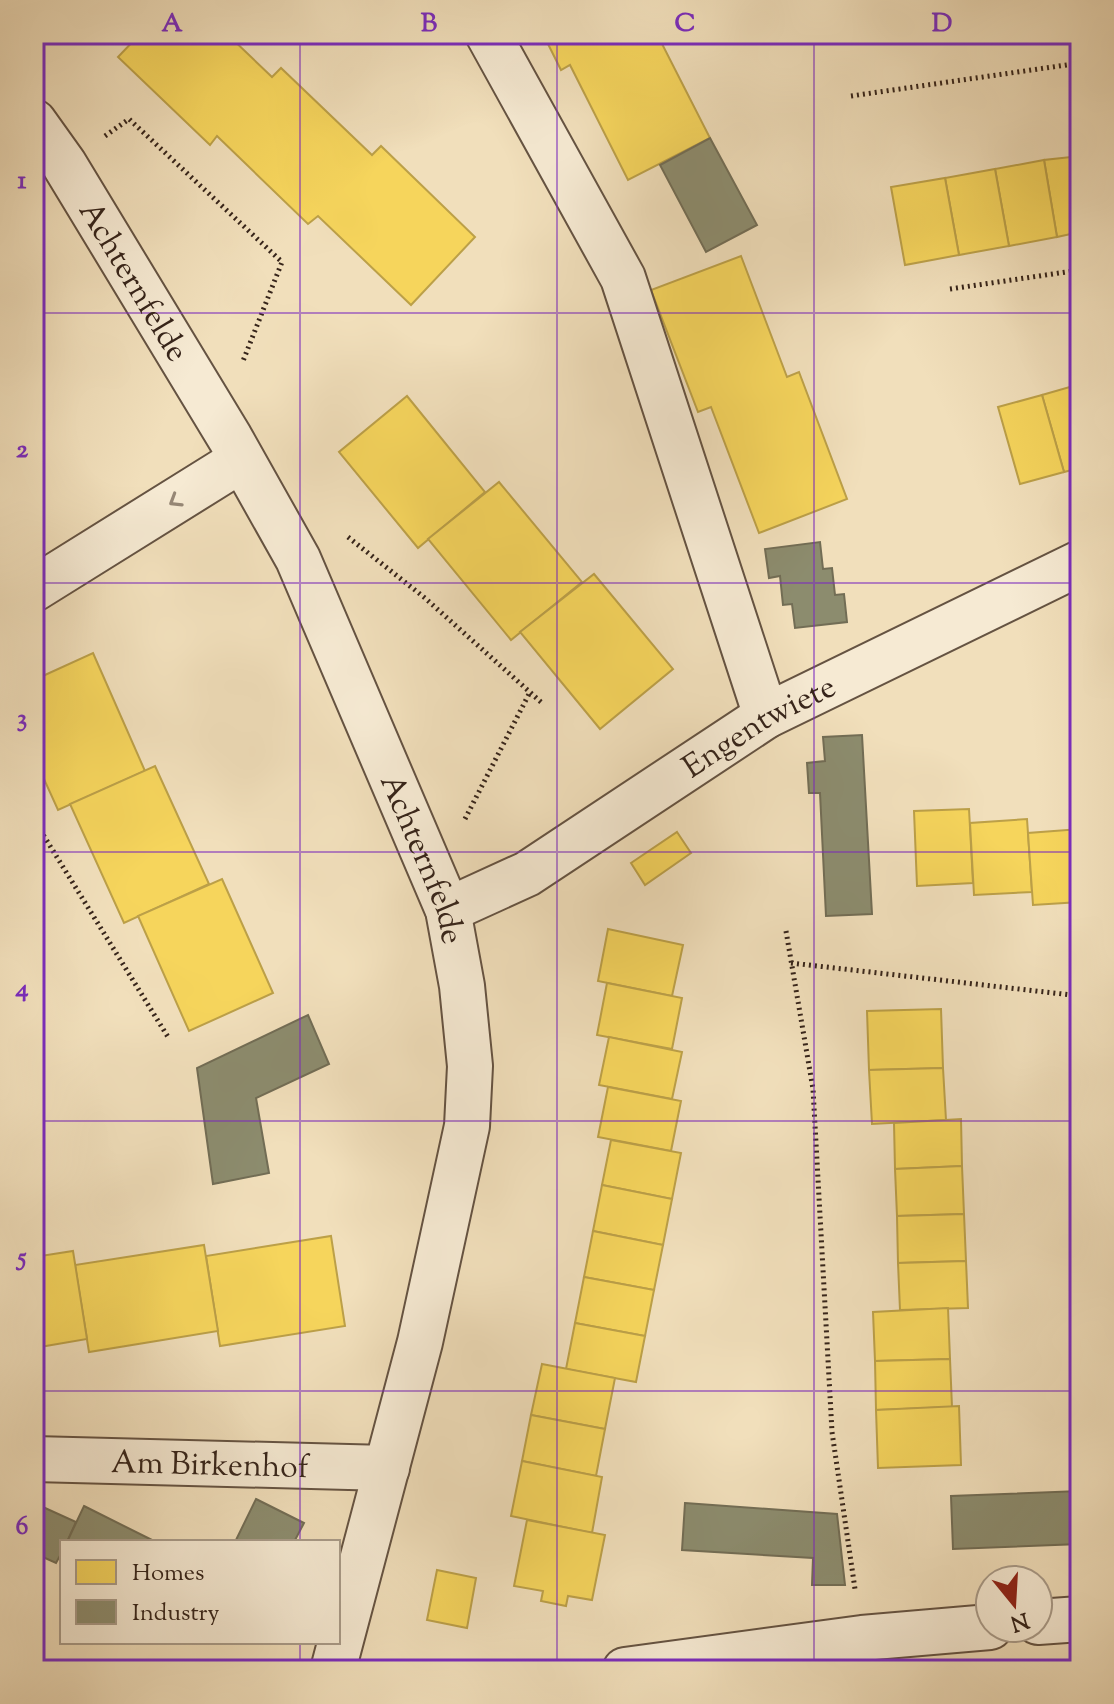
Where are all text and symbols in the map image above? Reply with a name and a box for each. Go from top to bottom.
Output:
text: A [161,6,183,43]
text: B [421,6,438,43]
text: C [675,6,695,43]
text: D [932,6,952,43]
text: 1 [18,163,27,200]
street label: Achternfelde [66,193,199,371]
text: 2 [16,432,29,469]
one-way arrow [169,492,184,507]
street label: Engentwiete [674,665,844,791]
text: 3 [17,701,27,738]
street label: Achternfelde [366,767,474,948]
text: 4 [14,971,29,1008]
text: 5 [16,1240,27,1277]
street label: Am Birkenhof [110,1441,311,1492]
text: 6 [16,1509,29,1546]
legend [60,1540,340,1644]
text: Homes [132,1557,204,1591]
north arrow [974,1564,1054,1644]
text: Industry [132,1597,220,1631]
text: N [1006,1602,1033,1638]

